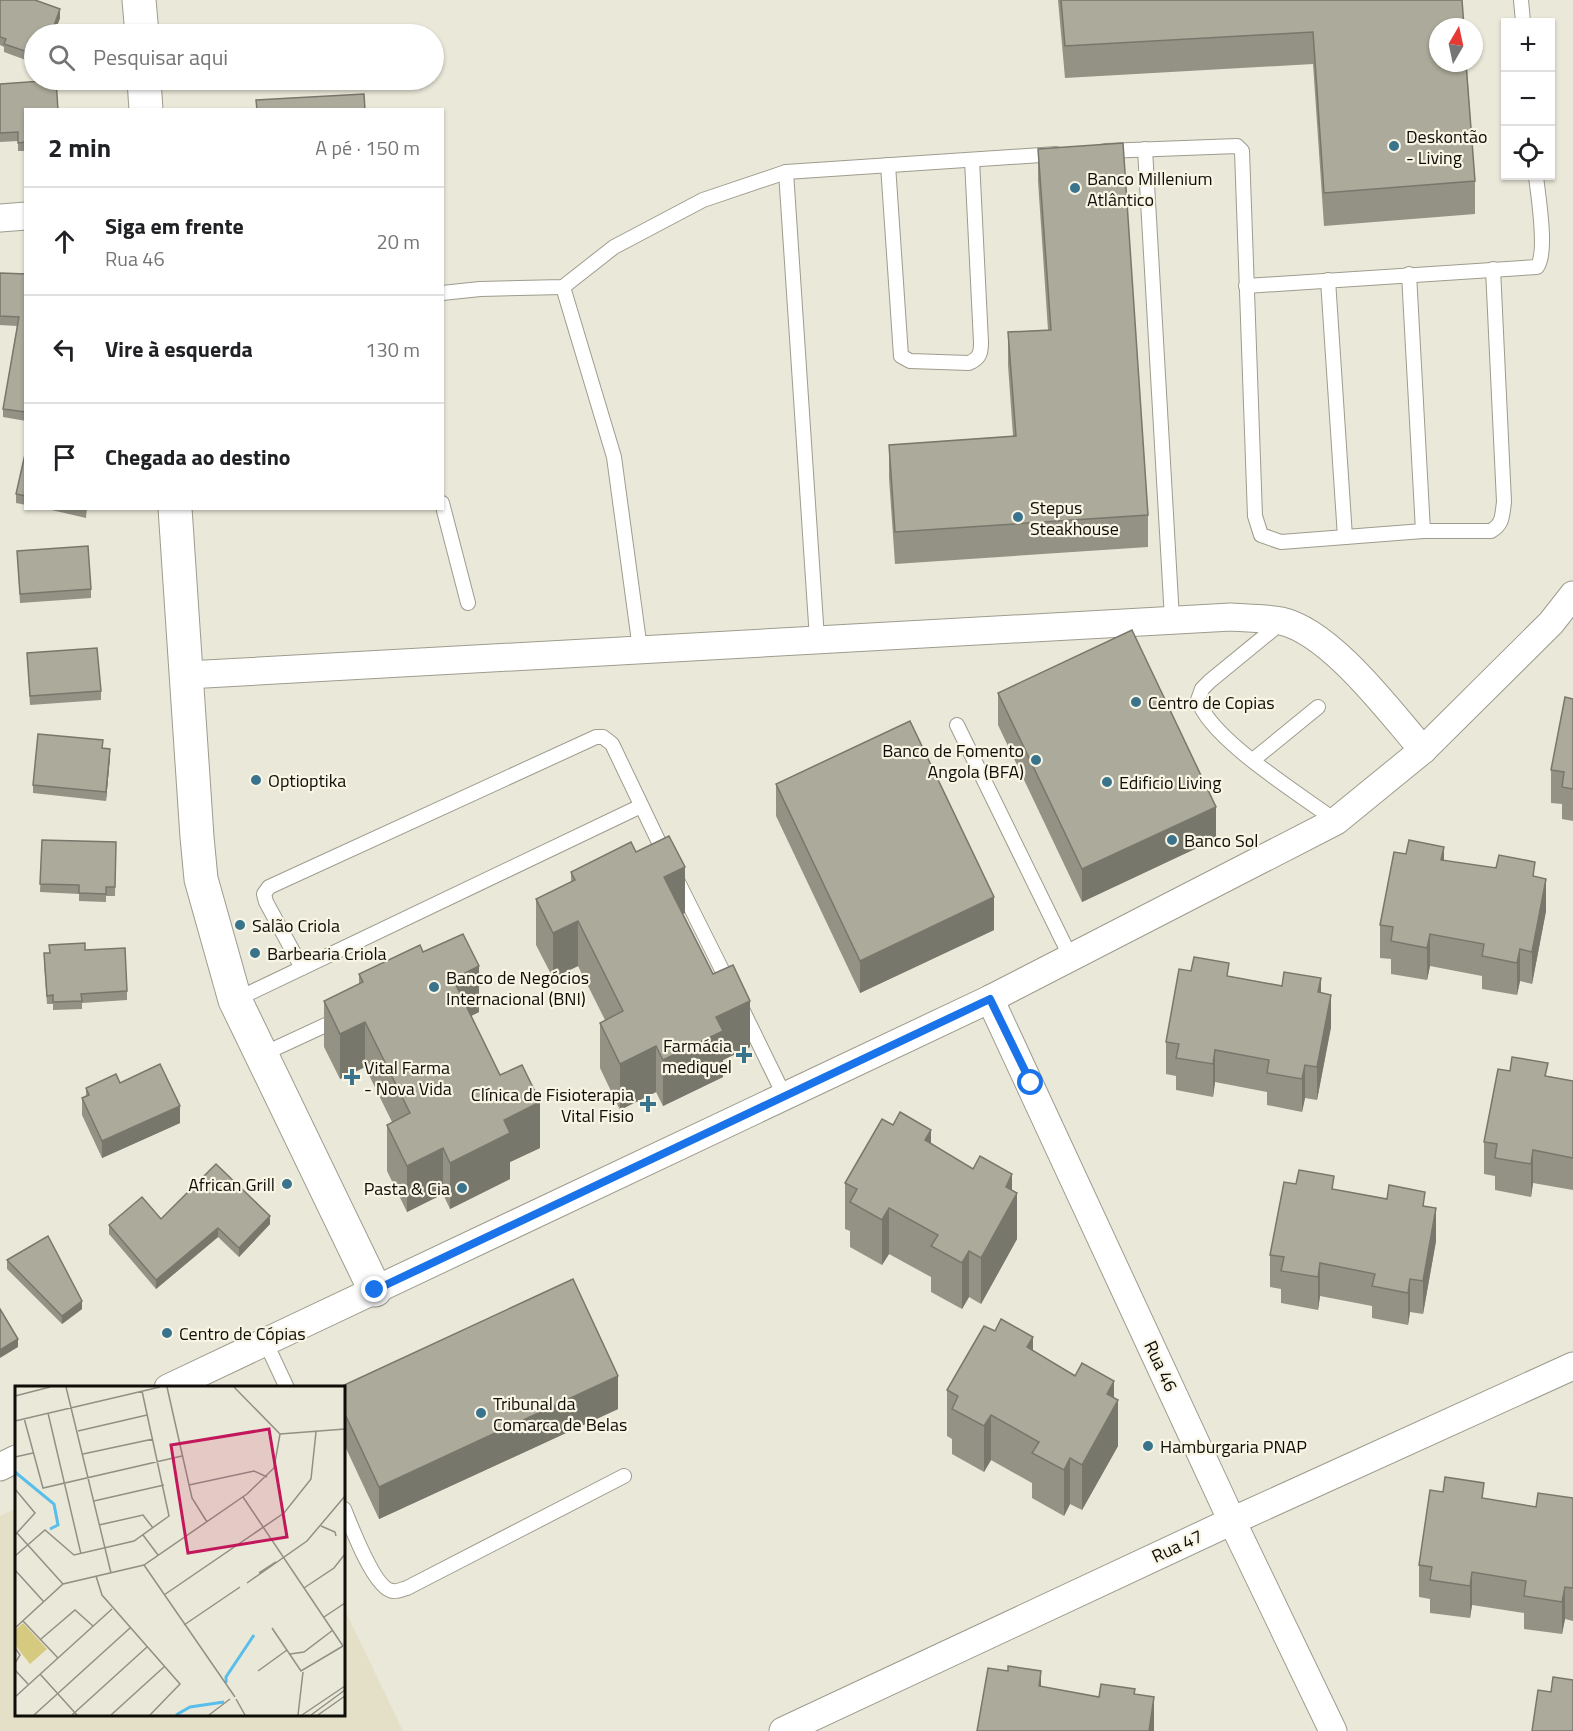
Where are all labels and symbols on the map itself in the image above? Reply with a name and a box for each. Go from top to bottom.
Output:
north arrow [1429,18,1483,72]
place label: Deskontão - Living [1406,123,1487,171]
marker: Deskontão - Living [1387,139,1401,153]
place label: Banco Millenium Atlântico [1087,165,1213,213]
marker: Banco Millenium Atlântico [1068,181,1082,195]
place label: Stepus Steakhouse [1030,494,1119,542]
marker: Stepus Steakhouse [1011,510,1025,524]
place label: Centro de Copias [1148,689,1275,716]
marker: Centro de Copias [1129,695,1143,709]
place label: Banco de Fomento Angola (BFA) [882,737,1024,785]
marker: Banco de Fomento Angola (BFA) [1029,753,1043,767]
place label: Optioptika [268,767,346,794]
place label: Edificio Living [1119,769,1222,796]
marker: Optioptika [249,773,263,787]
marker: Edificio Living [1100,775,1114,789]
place label: Banco Sol [1184,827,1258,854]
marker: Banco Sol [1165,833,1179,847]
place label: Salão Criola [252,912,340,939]
marker: Salão Criola [233,918,247,932]
place label: Barbearia Criola [267,940,387,967]
marker: Barbearia Criola [248,946,262,960]
place label: Banco de Negócios Internacional (BNI) [446,964,589,1012]
marker: Banco de Negócios Internacional (BNI) [427,980,441,994]
place label: Farmácia mediquel [662,1032,732,1080]
marker: Farmácia mediquel [737,1048,751,1062]
place label: Vital Farma - Nova Vida [364,1054,452,1102]
route start [1017,1069,1043,1095]
marker: Vital Farma - Nova Vida [345,1070,359,1084]
place label: Clínica de Fisioterapia Vital Fisio [471,1081,634,1129]
marker: Clínica de Fisioterapia Vital Fisio [639,1095,657,1113]
place label: African Grill [188,1171,275,1198]
place label: Pasta & Cia [364,1175,450,1202]
marker: African Grill [280,1177,294,1191]
marker: Pasta & Cia [455,1181,469,1195]
route end [361,1276,387,1302]
place label: Centro de Cópias [179,1320,306,1347]
marker: Centro de Cópias [160,1326,174,1340]
street label: Rua 46 [1137,1336,1185,1396]
inset map [15,1386,345,1716]
place label: Tribunal da Comarca de Belas [493,1390,627,1438]
marker: Tribunal da Comarca de Belas [474,1406,488,1420]
place label: Hamburgaria PNAP [1160,1433,1307,1460]
marker: Hamburgaria PNAP [1141,1439,1155,1453]
street label: Rua 47 [1147,1522,1207,1570]

